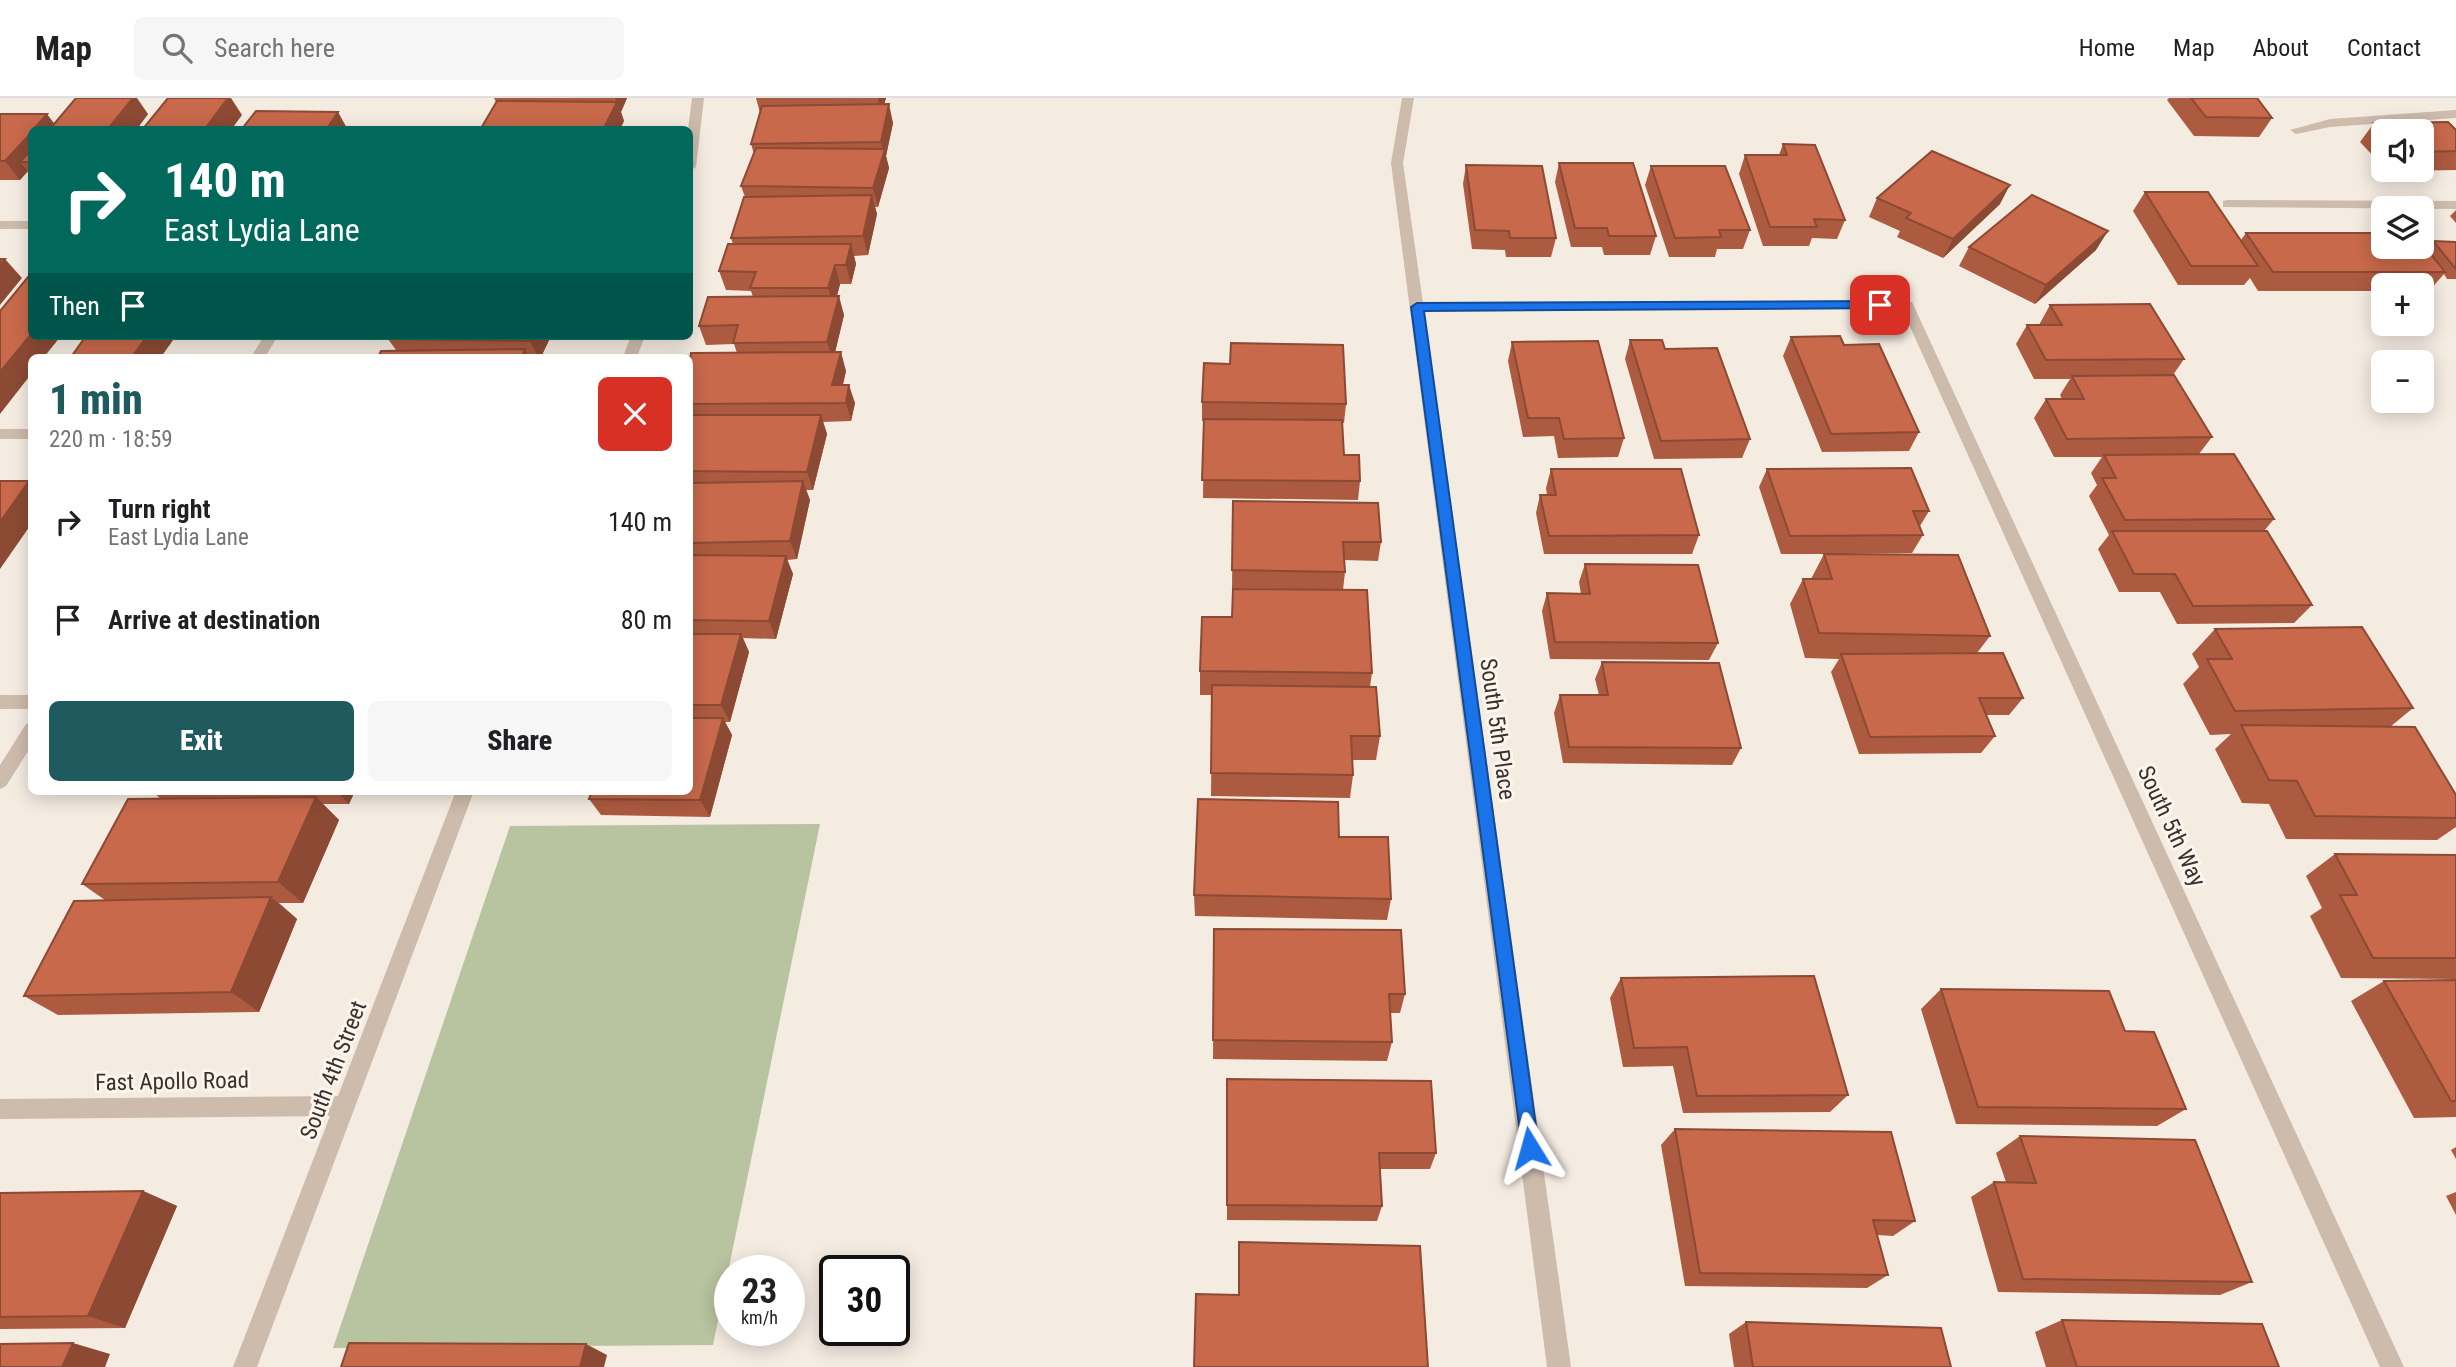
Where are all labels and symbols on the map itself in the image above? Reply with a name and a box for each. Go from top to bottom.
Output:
pin [1850,275,1910,335]
street label: South 5th Place [1474,656,1521,802]
street label: South 5th Way [2132,762,2211,891]
street label: South 4th Street [295,997,372,1143]
street label: Fast Apollo Road [95,1067,249,1096]
position arrow [1493,1111,1567,1185]
speed limit sign: 30 [819,1255,910,1346]

